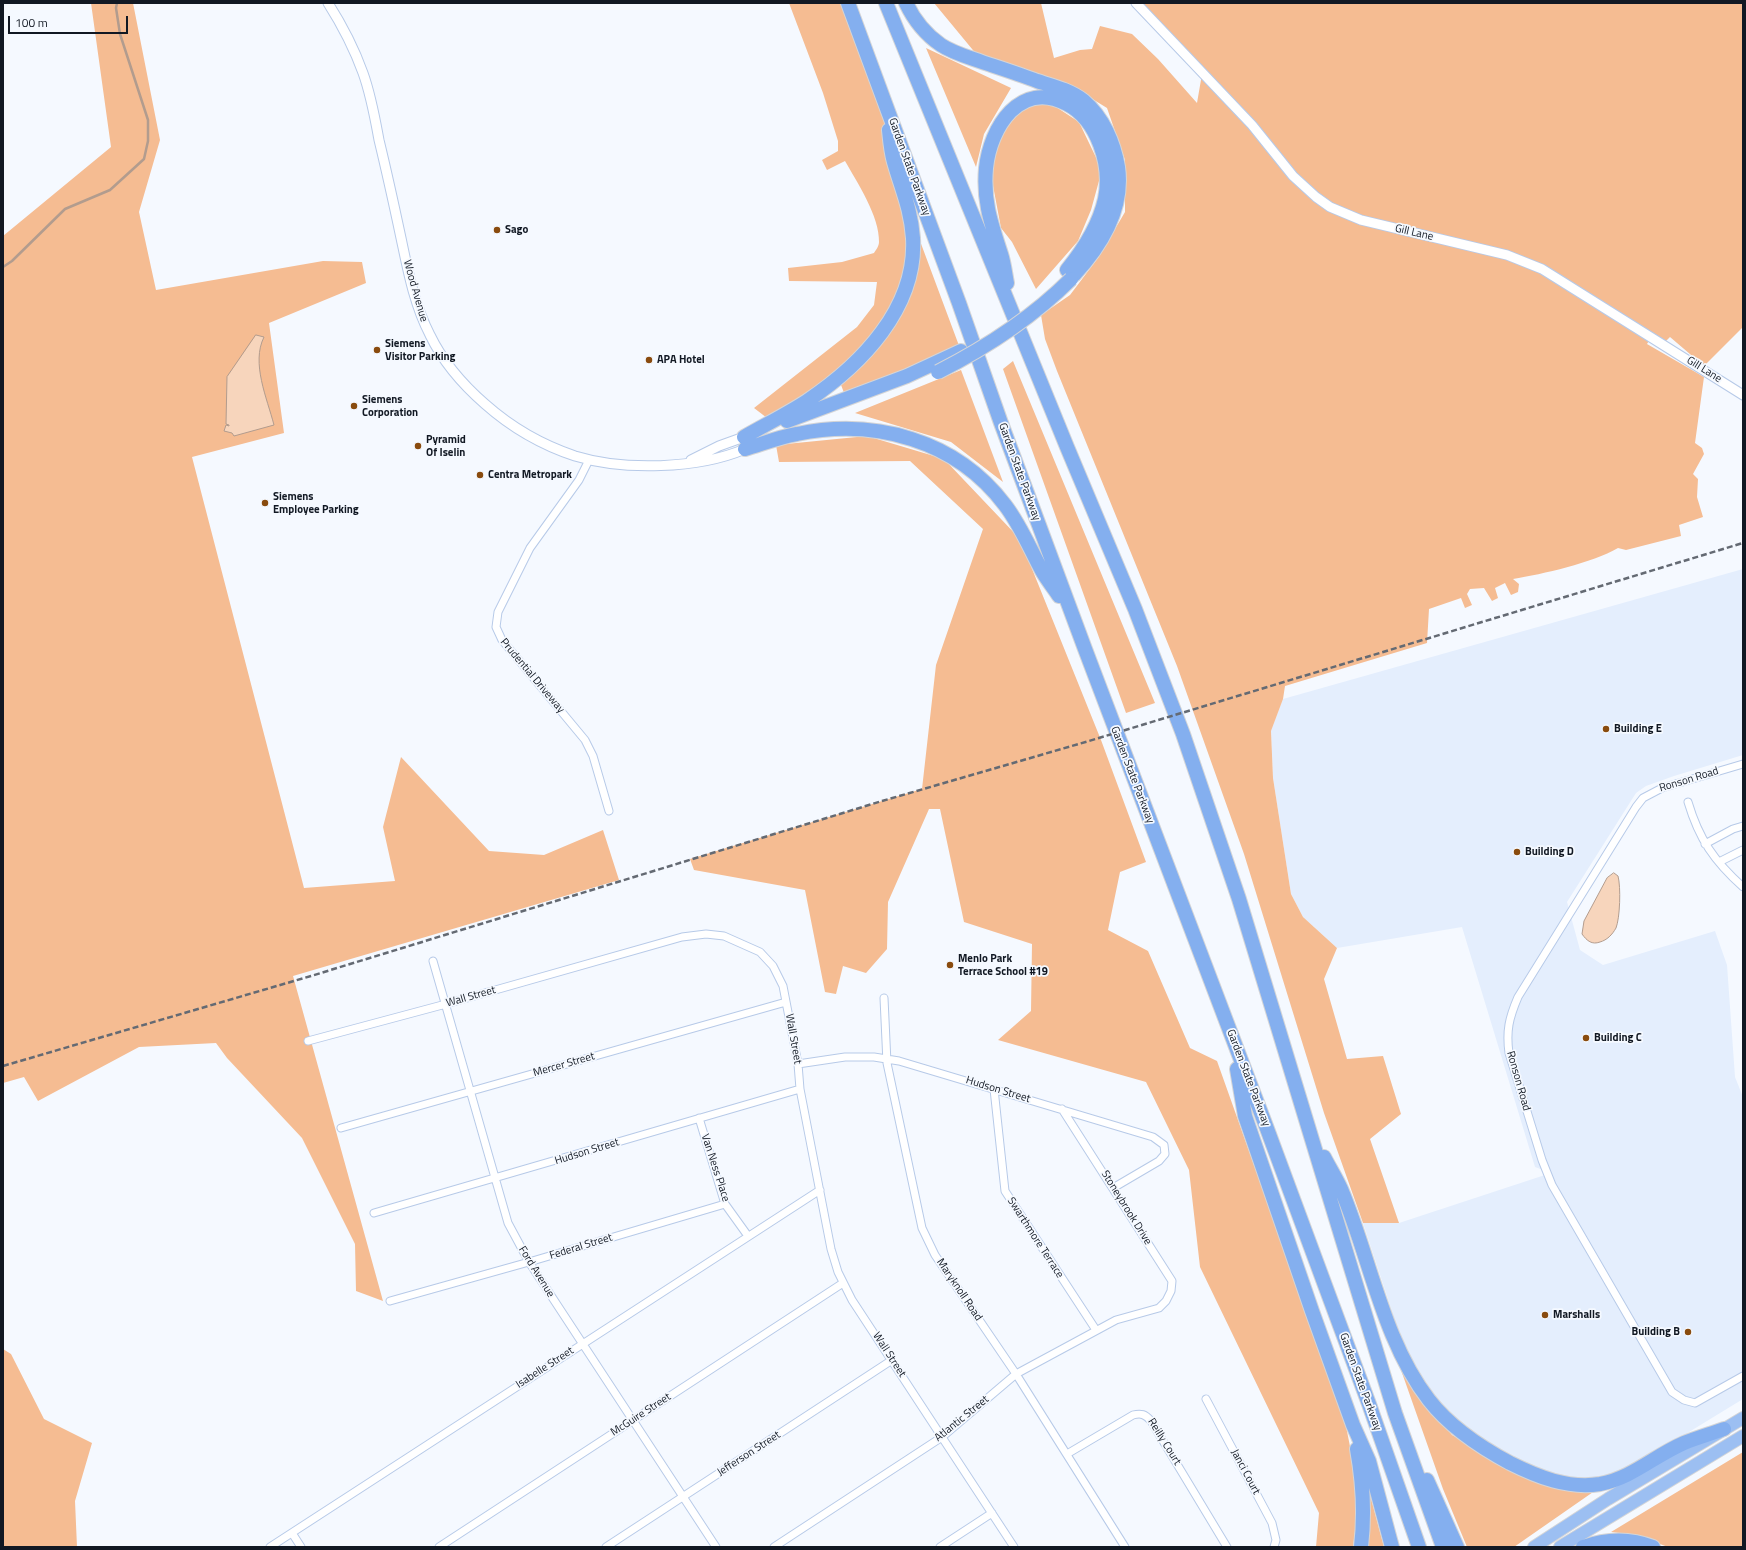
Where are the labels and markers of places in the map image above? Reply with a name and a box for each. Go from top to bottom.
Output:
place label: Sago [505,223,528,237]
marker: Sago [492,225,502,235]
place label: Siemens Visitor Parking [385,337,455,363]
marker: Siemens Visitor Parking [372,345,382,355]
place label: APA Hotel [657,353,705,367]
marker: APA Hotel [644,355,654,365]
place label: Siemens Corporation [362,393,418,419]
marker: Siemens Corporation [349,401,359,411]
place label: Pyramid Of Iselin [426,433,466,459]
marker: Pyramid Of Iselin [413,441,423,451]
place label: Centra Metropark [488,468,572,482]
marker: Centra Metropark [475,470,485,480]
place label: Siemens Employee Parking [273,490,359,516]
marker: Siemens Employee Parking [260,498,270,508]
place label: Building E [1614,722,1662,736]
marker: Building E [1601,724,1611,734]
place label: Building D [1525,845,1574,859]
marker: Building D [1512,847,1522,857]
place label: Menlo Park Terrace School #19 [958,952,1048,978]
marker: Menlo Park Terrace School #19 [945,960,955,970]
place label: Building C [1594,1031,1642,1045]
marker: Building C [1581,1033,1591,1043]
place label: Marshalls [1553,1308,1600,1322]
marker: Marshalls [1540,1310,1550,1320]
place label: Building B [1631,1325,1680,1339]
marker: Building B [1683,1327,1693,1337]

